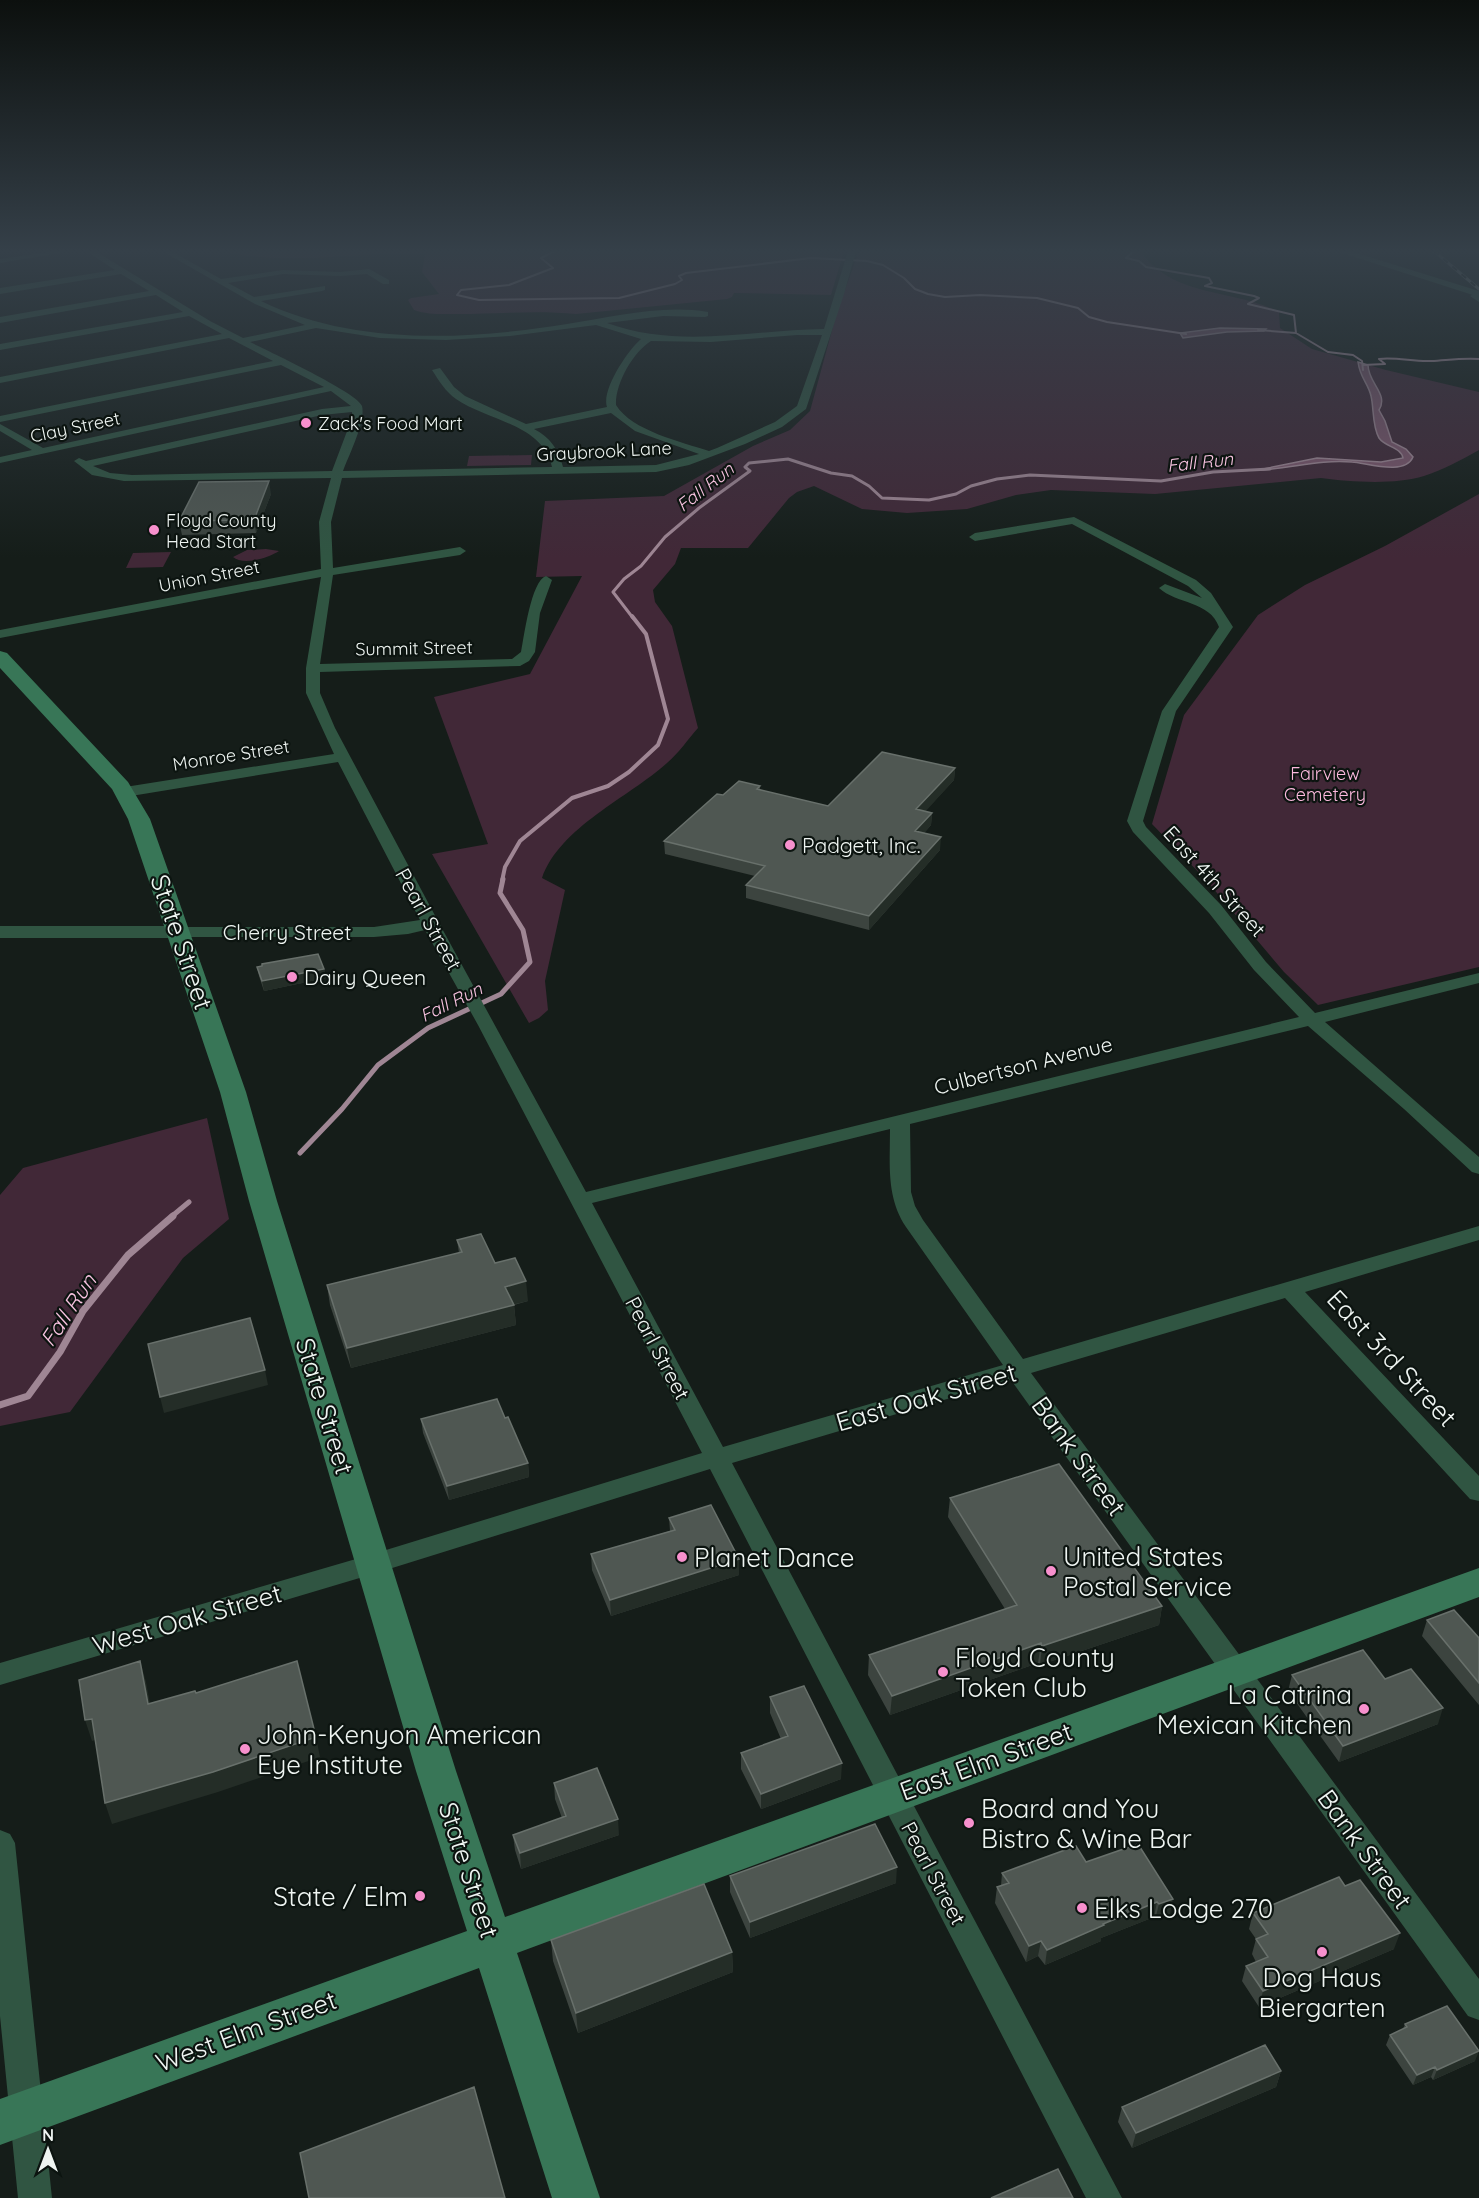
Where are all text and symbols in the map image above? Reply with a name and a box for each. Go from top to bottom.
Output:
street label: Clay Street [28,406,122,448]
place label: Zack's Food Mart [318,412,463,435]
marker: Zack's Food Mart [299,416,313,430]
street label: Graybrook Lane [536,436,672,466]
water label: Fall Run [1166,447,1235,477]
water label: Fall Run [672,457,739,517]
place label: Floyd County Head Start [166,509,277,553]
marker: Floyd County Head Start [147,523,161,537]
street label: Union Street [157,555,261,597]
street label: Summit Street [355,635,473,661]
street label: Monroe Street [171,734,291,776]
park label: Fairview Cemetery [1284,762,1366,806]
street label: East 4th Street [1158,820,1272,942]
place label: Padgett, Inc. [802,832,921,858]
marker: Padgett, Inc. [783,838,797,852]
street label: Pearl Street [390,863,468,975]
street label: State Street [143,870,221,1014]
street label: Cherry Street [223,919,351,945]
place label: Dairy Queen [304,964,426,990]
marker: Dairy Queen [285,970,299,984]
water label: Fall Run [416,977,486,1027]
street label: Culbertson Avenue [931,1030,1115,1100]
water label: Fall Run [34,1267,103,1352]
street label: East 3rd Street [1320,1283,1464,1433]
street label: Pearl Street [620,1292,696,1404]
street label: State Street [289,1334,361,1478]
street label: East Oak Street [832,1355,1020,1439]
street label: Bank Street [1025,1390,1133,1522]
place label: United States Postal Service [1063,1540,1232,1603]
place label: Planet Dance [694,1541,855,1574]
marker: Planet Dance [675,1550,689,1564]
marker: United States Postal Service [1044,1564,1058,1578]
street label: West Oak Street [89,1576,285,1662]
place label: Floyd County Token Club [955,1641,1115,1704]
marker: Floyd County Token Club [936,1665,950,1679]
place label: La Catrina Mexican Kitchen [1157,1678,1352,1741]
marker: La Catrina Mexican Kitchen [1357,1702,1371,1716]
street label: East Elm Street [895,1714,1077,1808]
place label: John-Kenyon American Eye Institute [257,1718,542,1781]
marker: John-Kenyon American Eye Institute [238,1742,252,1756]
street label: Bank Street [1311,1783,1419,1915]
place label: Board and You Bistro & Wine Bar [981,1792,1192,1855]
street label: State Street [432,1798,506,1942]
marker: Board and You Bistro & Wine Bar [962,1816,976,1830]
street label: Pearl Street [896,1817,972,1929]
place label: State / Elm [273,1880,408,1913]
marker: State / Elm [413,1889,427,1903]
place label: Elks Lodge 270 [1094,1892,1273,1925]
marker: Elks Lodge 270 [1075,1901,1089,1915]
marker: Dog Haus Biergarten [1315,1945,1329,1959]
place label: Dog Haus Biergarten [1258,1961,1386,2024]
street label: West Elm Street [151,1983,341,2079]
north arrow [18,2120,78,2180]
text: N [42,2125,54,2145]

